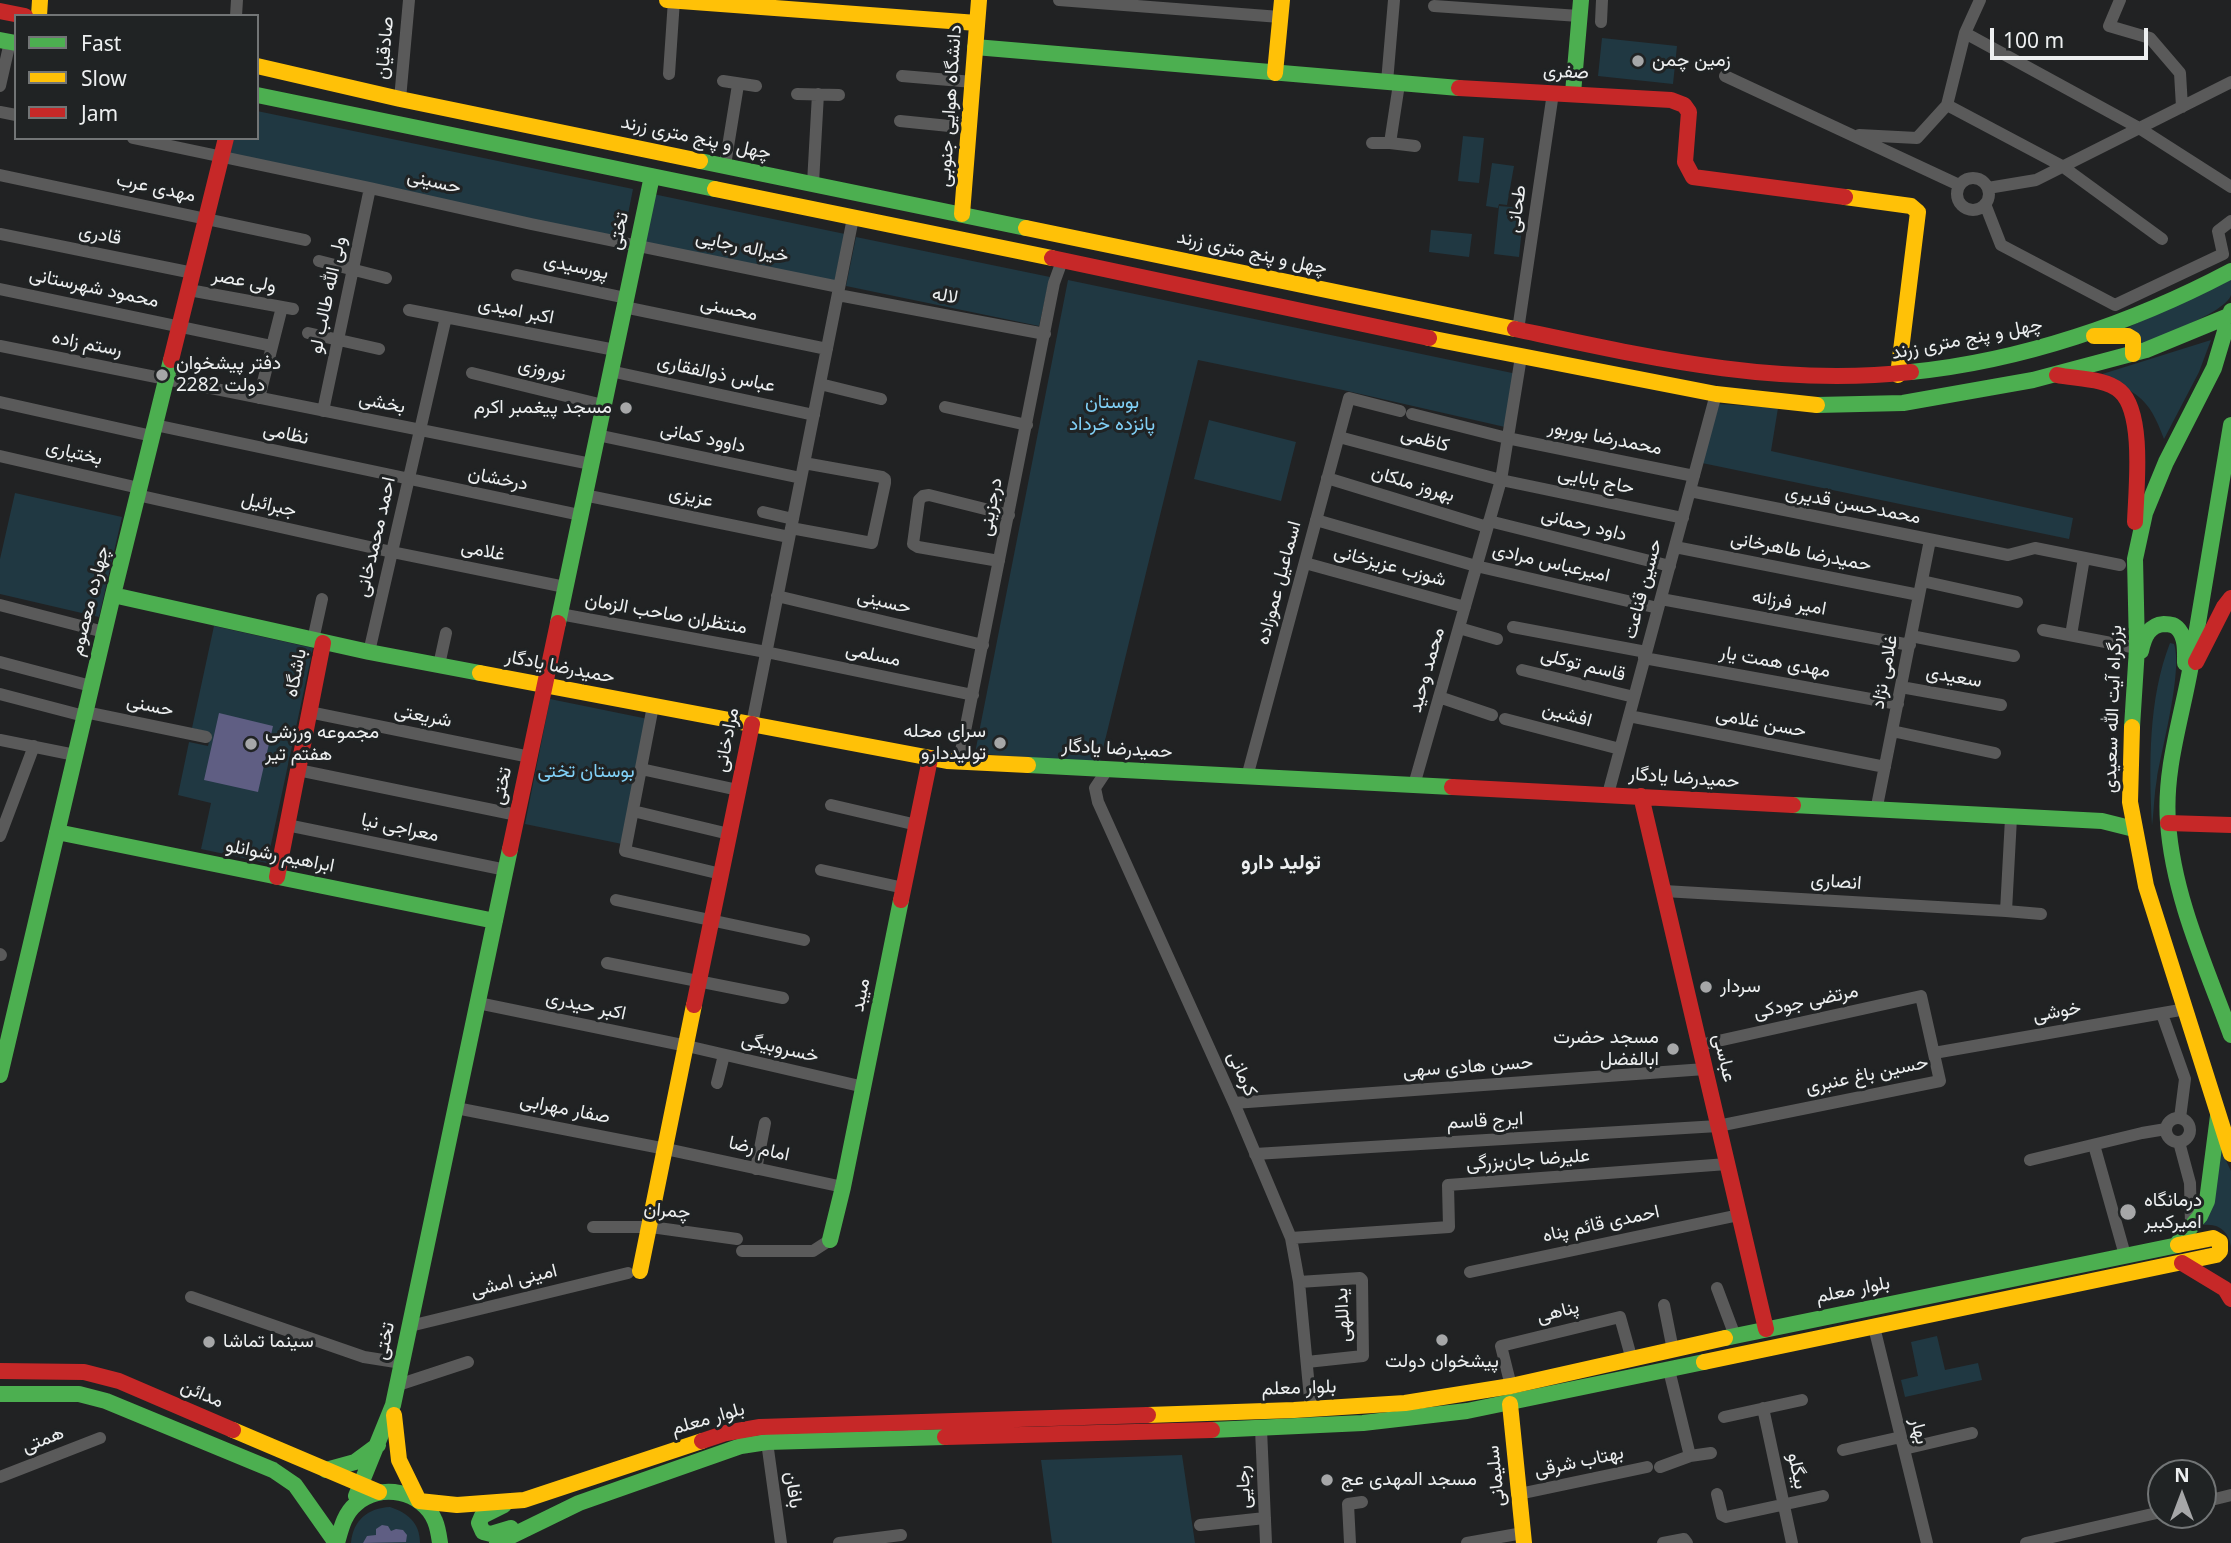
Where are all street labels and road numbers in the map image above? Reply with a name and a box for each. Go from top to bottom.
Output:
street label: صادقیان [371,15,399,81]
street label: دانشگاه هوایی جنوبی [933,24,967,188]
street label: صفری [1542,59,1590,85]
street label: چهل و پنج متری زرند [619,111,773,165]
street label: حسینی [405,165,463,199]
street label: مهدی عرب [114,168,198,208]
street label: طحانی [1502,184,1532,234]
street label: تختی [604,210,634,252]
street label: قادری [77,220,123,250]
street label: خیراله رجایی [693,226,791,268]
street label: چهل و پنج متری زرند [1175,226,1329,280]
street label: ولی الله طالب لو [304,234,352,356]
street label: پورسیدی [541,249,611,285]
street label: محمود شهرستانی [27,263,161,313]
street label: ولی عصر [210,264,278,298]
street label: لاله [930,283,960,309]
street label: اکبر امیدی [476,292,556,330]
street label: محسنی [698,292,760,326]
street label: چهل و پنج متری زرند [1890,313,2044,365]
street label: رستم زاده [50,326,124,362]
street label: عباس ذوالفقاری [655,350,777,398]
street label: نوروزی [516,353,568,387]
street label: بخشی [357,387,407,419]
street label: محمدرضا بوربور [1546,416,1664,460]
street label: نظامی [261,418,311,450]
street label: داوود کمانی [658,418,748,458]
street label: کاظمی [1398,423,1452,457]
street label: بختیاری [44,435,104,471]
street label: بهروز ملکان [1369,461,1457,507]
street label: درخشان [466,462,530,496]
street label: حاج بابایی [1556,462,1636,500]
street label: احمد محمدخانی [351,475,401,599]
street label: درجزینی [974,476,1008,538]
street label: عزیزی [667,481,715,513]
street label: محمدحسن قدیری [1783,481,1923,529]
street label: جبرائیل [239,488,299,522]
street label: داود رحمانی [1539,503,1629,547]
street label: اسماعیل عموزاده [1252,519,1306,647]
street label: حمیدرضا طاهرخانی [1728,527,1874,577]
street label: غلامی [459,536,507,566]
street label: حسین قناعت [1619,537,1667,641]
street label: امیرعباس مرادی [1490,538,1612,588]
street label: شوزب عزیزخانی [1331,540,1449,592]
street label: چهارده معصوم [65,544,115,658]
street label: حسینی [855,585,913,619]
street label: امیر فرزانه [1750,585,1828,621]
street label: منتظران صاحب الزمان [583,589,749,639]
street label: محمد وحید [1404,625,1450,715]
street label: بزرگراه آیت الله سعیدی [2099,625,2127,793]
street label: غلامی نژاد [1867,633,1903,711]
street label: مسلمی [843,638,903,672]
street label: مهدی همت یار [1718,641,1832,683]
street label: قاسم توکلی [1538,643,1628,687]
street label: حمیدرضا یادگار [503,645,617,689]
street label: باشگاه [280,647,312,699]
street label: سعيدی [1924,661,1984,693]
street label: حسنی [124,690,176,722]
street label: افشین [1540,697,1594,733]
street label: شریعتی [392,699,454,733]
street label: حسن غلامی [1714,703,1808,743]
street label: مرادخانی [710,706,744,774]
street label: حمیدرضا یادگار [1061,735,1173,763]
street label: حمیدرضا یادگار [1628,763,1740,793]
street label: تختی [487,765,517,807]
street label: معراجی نیا [359,809,441,847]
street label: ابراهیم رشوانلو [224,834,336,878]
street label: انصاری [1810,869,1862,895]
street label: میبد [847,976,875,1014]
street label: مرتضی جودکی [1752,980,1860,1024]
street label: اکبر حیدری [544,986,628,1026]
street label: خوشی [2031,997,2083,1027]
street label: خسروبیگی [739,1028,821,1068]
street label: عباسی [1707,1032,1741,1084]
street label: کرمانی [1222,1048,1262,1100]
street label: حسن هادی سهی [1402,1051,1534,1083]
street label: حسین باغ عنبری [1803,1051,1931,1099]
street label: صفار مهرابی [518,1089,612,1129]
street label: ایرج قاسم [1446,1108,1524,1134]
street label: امام رضا [726,1131,792,1167]
street label: علیرضا جان‌بزرگی [1465,1144,1591,1176]
street label: چمران [643,1198,691,1224]
street label: احمدی قائم پناه [1540,1200,1662,1248]
street label: امینی امشی [469,1259,559,1303]
street label: بلوار معلم [1814,1272,1892,1308]
street label: یداللهی [1330,1287,1356,1343]
street label: پناهی [1534,1296,1582,1328]
street label: تختی [370,1320,400,1362]
street label: مدائن [177,1375,227,1413]
street label: بلوار معلم [1261,1375,1337,1401]
street label: بلوار معلم [669,1398,747,1440]
street label: بهار [1905,1415,1933,1447]
street label: همتی [19,1422,67,1458]
street label: بهتاب شرقی [1532,1441,1626,1483]
street label: سلیمانی [1481,1444,1511,1508]
street label: بیگلو [1782,1451,1812,1491]
street label: رجایی [1232,1465,1256,1509]
street label: بافان [779,1470,807,1510]

